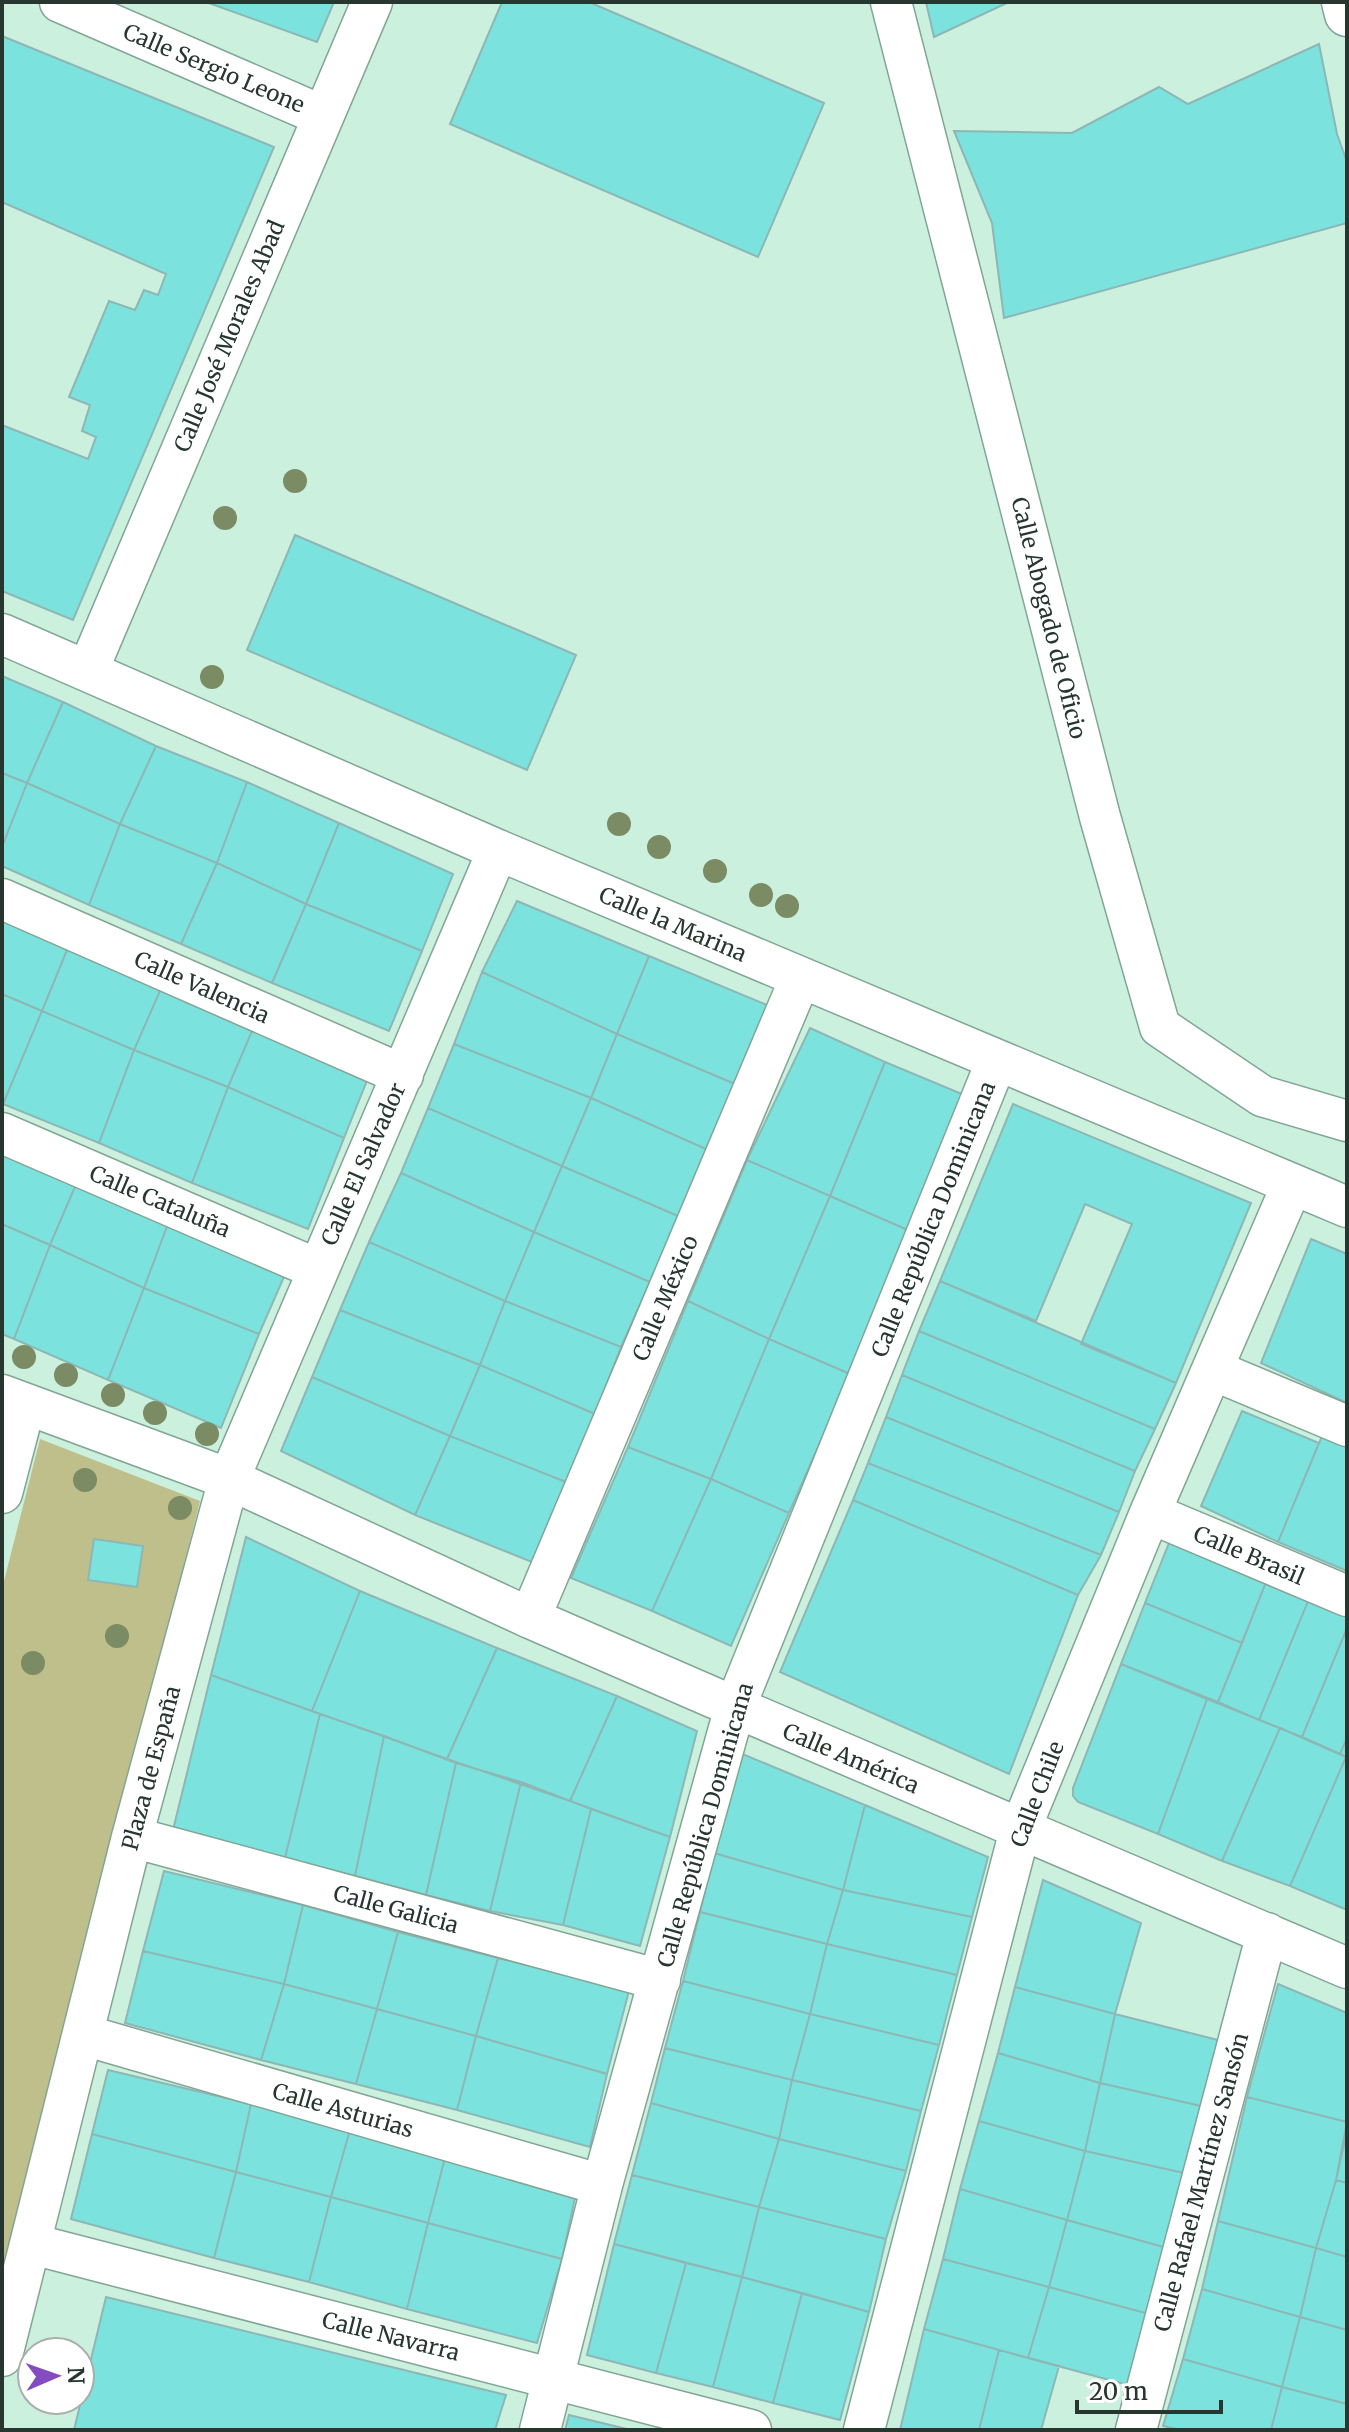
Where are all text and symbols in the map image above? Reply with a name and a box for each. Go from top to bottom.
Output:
street label: Calle Sergio Leone [119,17,309,119]
street label: Calle José Morales Abad [167,216,291,456]
street label: Calle Abogado de Oficio [1005,494,1093,742]
street label: Calle la Marina [595,880,751,968]
street label: Calle Valencia [130,945,274,1029]
street label: Calle República Dominicana [865,1077,1001,1361]
street label: Calle El Salvador [315,1078,411,1250]
street label: Calle Cataluña [85,1159,235,1243]
street label: Calle México [626,1231,704,1365]
street label: Calle Brasil [1189,1519,1309,1591]
street label: Calle República Dominicana [651,1679,759,1971]
street label: Plaza de España [116,1683,186,1853]
street label: Calle América [779,1717,924,1799]
street label: Calle Chile [1004,1737,1070,1851]
street label: Calle Galicia [330,1879,462,1939]
street label: Calle Rafael Martínez Sansón [1148,2029,1255,2335]
street label: Calle Asturias [269,2077,417,2143]
street label: Calle Navarra [319,2305,463,2367]
north arrow [16,2336,96,2416]
scale bar [1077,2364,1221,2414]
text: N [62,2366,90,2385]
text: 20 m [1089,2376,1148,2407]

